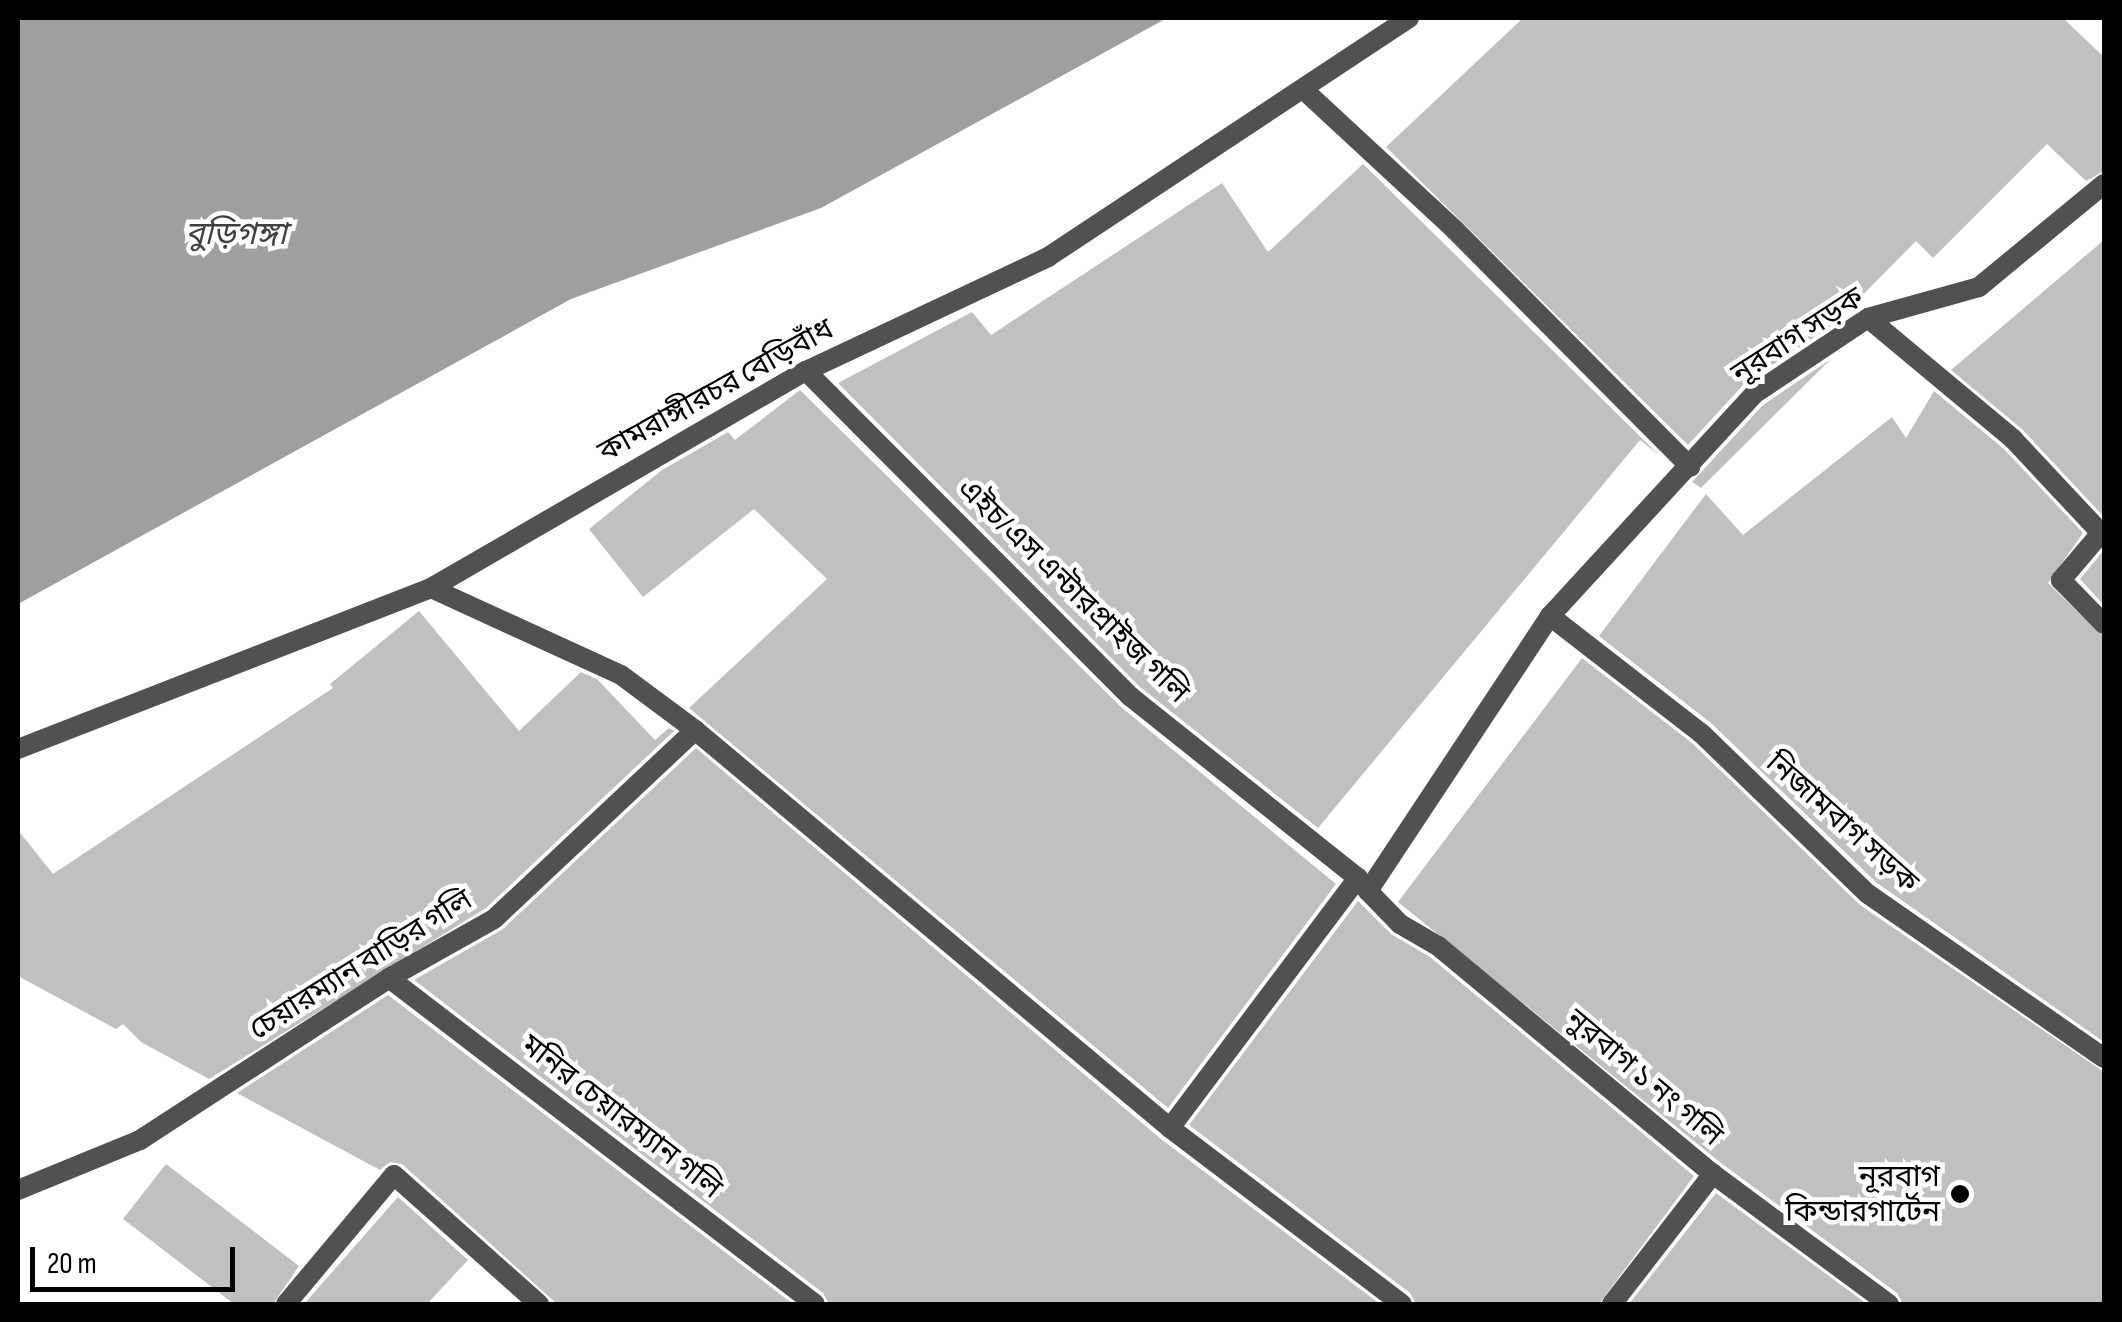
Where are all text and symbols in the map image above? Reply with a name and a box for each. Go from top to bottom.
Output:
water label: বুড়িগঙ্গা [185,216,287,254]
street label: নূরবাগ সড়ক [1725,280,1871,392]
street label: কামরাঙ্গীরচর বেড়িবাঁধ [592,311,840,471]
street label: এইচ/এস এন্টারপ্রাইজ গলি [950,471,1196,711]
street label: নিজামবাগ সড়ক [1758,745,1926,901]
street label: চেয়ারম্যান বাড়ির গলি [243,882,479,1048]
street label: নুরবাগ ১ নং গলি [1558,1002,1730,1154]
street label: মনির চেয়ারম্যান গলি [513,1027,729,1207]
place label: নূরবাগ কিন্ডারগার্টেন [1785,1159,1940,1230]
marker: নূরবাগ কিন্ডারগার্টেন [1949,1183,1971,1205]
scale bar [35,1227,240,1289]
text: 20 m [47,1246,97,1282]

